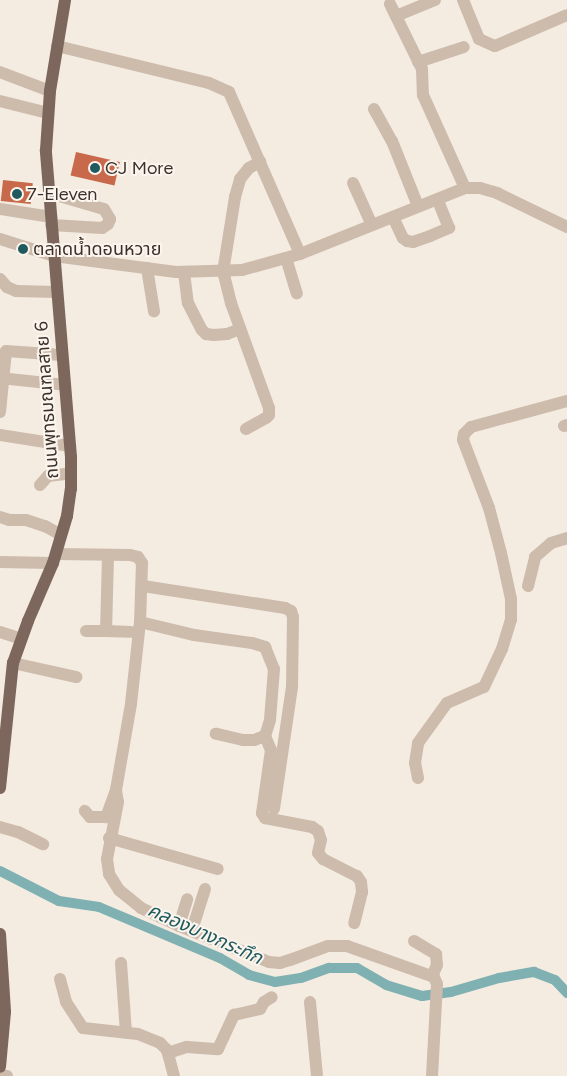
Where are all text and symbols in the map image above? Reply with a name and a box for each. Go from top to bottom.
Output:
place label: CJ More [105,157,173,179]
marker: CJ More [89,162,101,174]
place label: 7-Eleven [27,183,97,205]
marker: 7-Eleven [11,188,23,200]
place label: ตลาดน้ำดอนหวาย [33,238,161,260]
marker: ตลาดน้ำดอนหวาย [17,243,29,255]
street label: ถนนพุทธมณฑลสาย 6 [31,320,63,480]
water label: คลองบางกระทึก [144,899,266,969]

